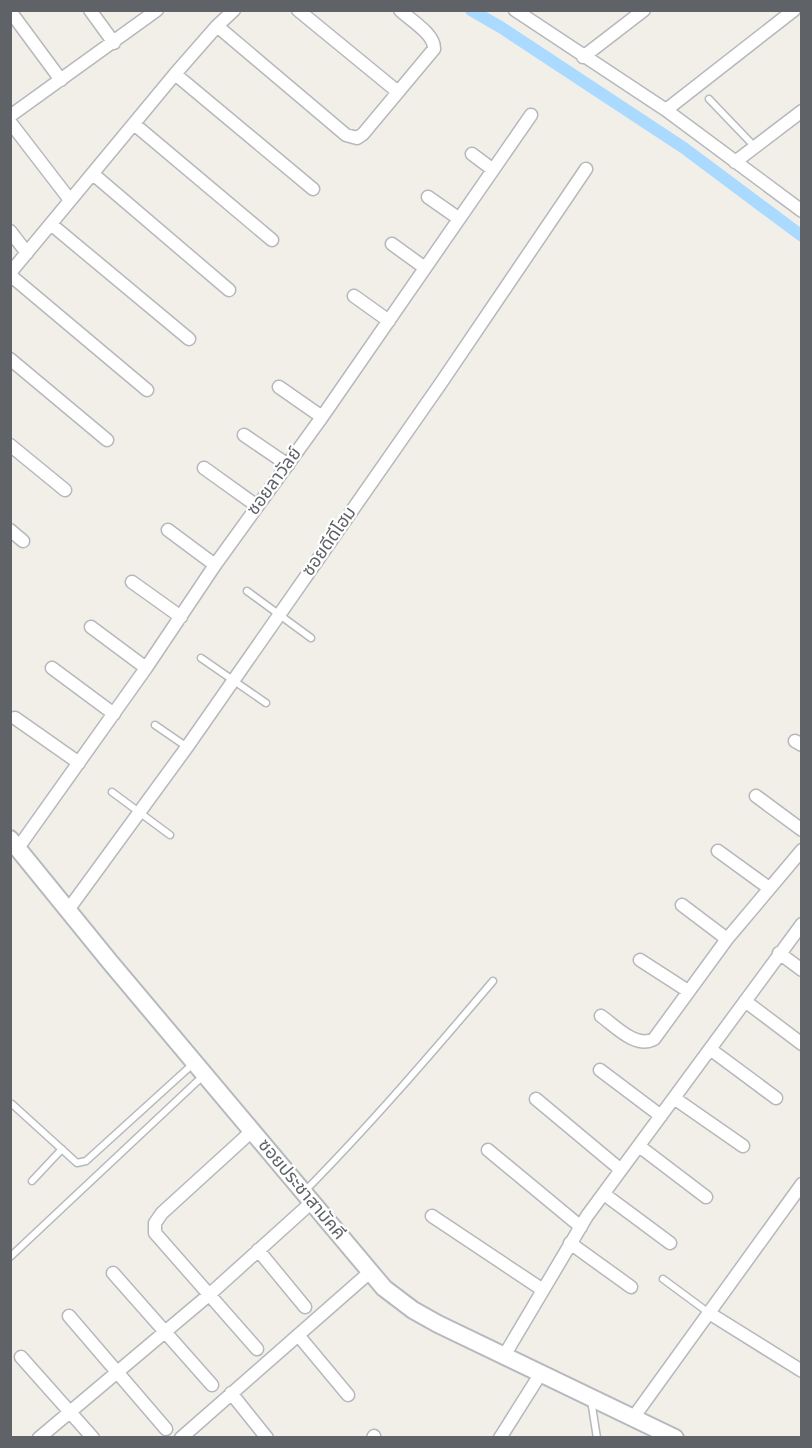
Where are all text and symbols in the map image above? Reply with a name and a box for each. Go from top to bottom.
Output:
street label: ซอยลาวัลย์ [243,443,307,520]
street label: ซอยดีดีโฮม [298,503,362,581]
street label: ซอยประชาสามัคคี [252,1135,350,1245]

